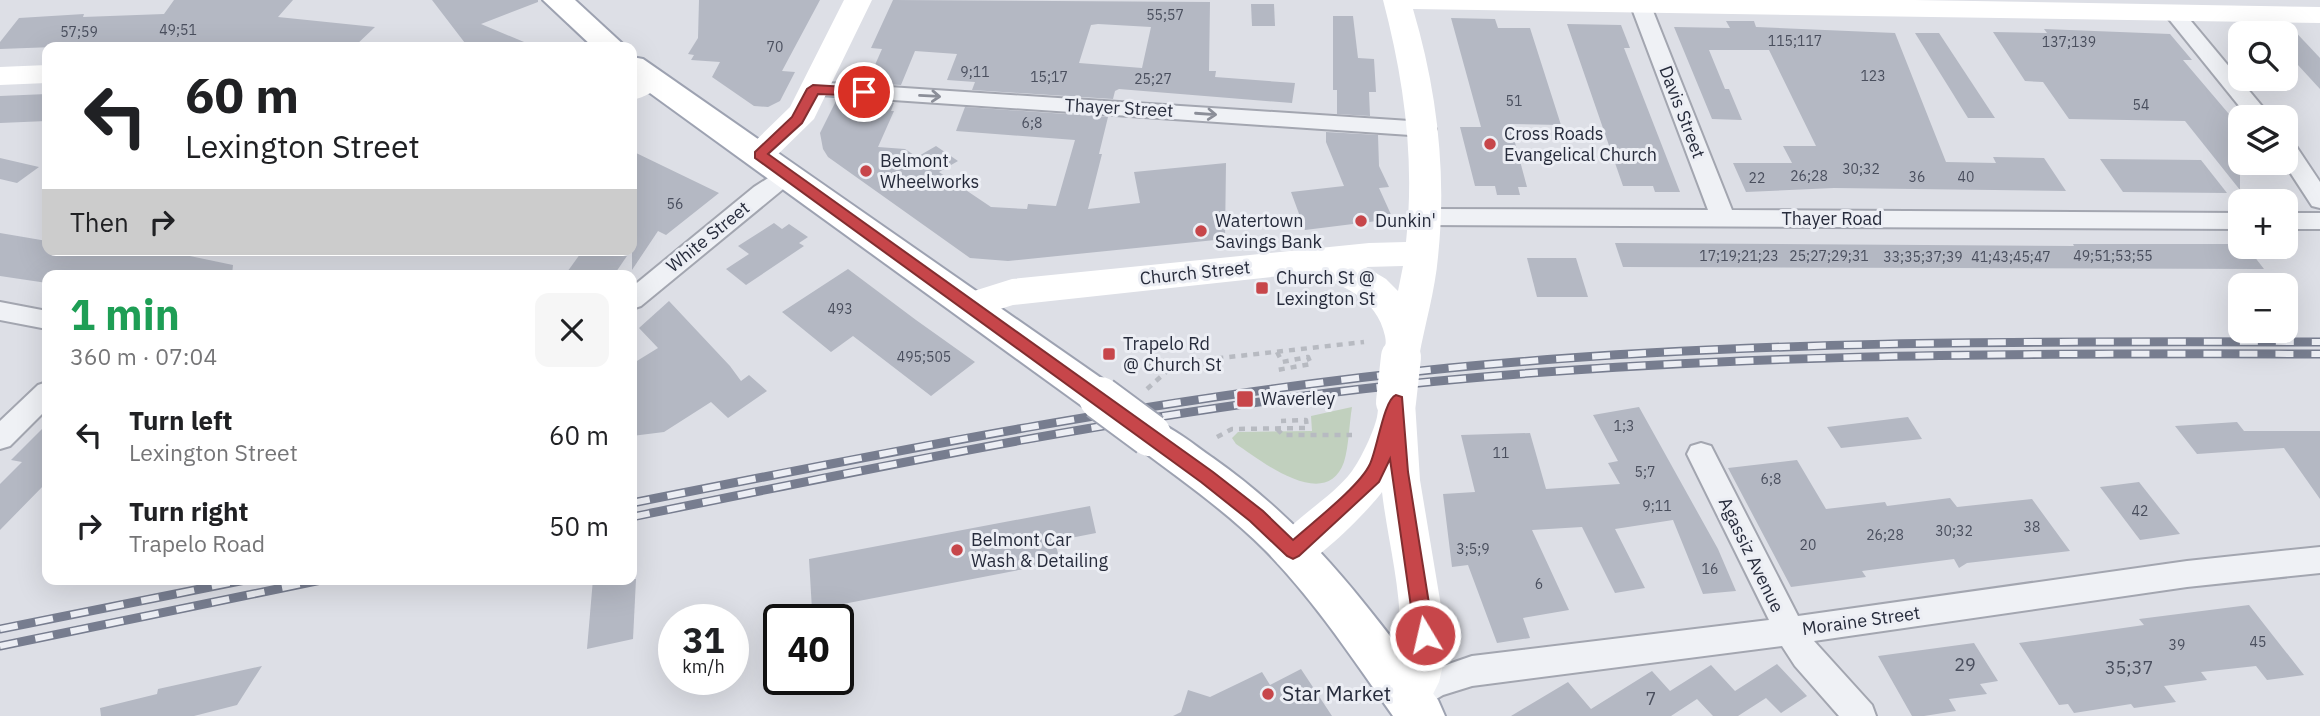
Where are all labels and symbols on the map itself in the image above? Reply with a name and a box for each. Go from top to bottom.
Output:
house number: 55;57 [1146,6,1184,24]
house number: 49;51 [159,21,197,39]
house number: 57;59 [60,23,98,41]
house number: 115;117 [1768,32,1822,50]
house number: 137;139 [2042,33,2096,51]
house number: 70 [767,38,783,56]
pin [834,62,894,122]
street label: Davis Street [1654,62,1711,161]
house number: 9;11 [960,63,990,81]
house number: 123 [1860,67,1886,85]
house number: 15;17 [1030,68,1068,86]
house number: 25;27 [1134,70,1172,88]
one-way arrow [919,90,942,103]
house number: 51 [1506,92,1522,110]
street label: Thayer Street [1064,93,1174,122]
house number: 54 [2133,96,2149,114]
one-way arrow [1194,108,1217,121]
house number: 6;8 [1022,114,1042,132]
place label: Cross Roads Evangelical Church [1504,122,1657,166]
marker: Cross Roads Evangelical Church [1482,136,1498,152]
place label: Belmont Wheelworks [880,149,979,193]
house number: 30;32 [1842,160,1880,178]
marker: Belmont Wheelworks [858,163,874,179]
house number: 26;28 [1790,167,1828,185]
house number: 36 [1909,168,1925,186]
house number: 40 [1958,168,1974,186]
house number: 22 [1749,169,1765,187]
house number: 56 [667,195,683,213]
street label: White Street [661,196,754,277]
street label: Thayer Road [1781,207,1883,230]
place label: Watertown Savings Bank [1215,209,1323,253]
place label: Dunkin' [1375,209,1436,232]
marker: Dunkin' [1353,213,1369,229]
marker: Watertown Savings Bank [1193,223,1209,239]
house number: 17;19;21;23 [1699,247,1779,265]
house number: 25;27;29;31 [1789,247,1869,265]
house number: 49;51;53;55 [2073,247,2153,265]
house number: 33;35;37;39 [1883,248,1963,266]
house number: 41;43;45;47 [1971,248,2051,266]
street label: Church Street [1139,255,1251,290]
place label: Church St @ Lexington St [1276,266,1375,310]
marker: Church St @ Lexington St [1254,280,1270,296]
house number: 493 [827,300,853,318]
place label: Trapelo Rd @ Church St [1123,332,1222,376]
marker: Trapelo Rd @ Church St [1101,346,1117,362]
house number: 495;505 [897,348,951,366]
place label: Waverley [1261,387,1335,410]
marker: Waverley [1235,389,1255,409]
house number: 1;3 [1614,417,1634,435]
house number: 11 [1493,444,1509,462]
house number: 5;7 [1635,463,1655,481]
house number: 6;8 [1761,470,1781,488]
street label: Agassiz Avenue [1714,493,1789,616]
house number: 9;11 [1642,497,1672,515]
house number: 42 [2132,502,2148,520]
house number: 38 [2024,518,2040,536]
house number: 30;32 [1935,522,1973,540]
house number: 26;28 [1866,526,1904,544]
place label: Belmont Car Wash & Detailing [971,528,1108,572]
house number: 20 [1800,536,1816,554]
house number: 3;5;9 [1456,540,1490,558]
marker: Belmont Car Wash & Detailing [949,542,965,558]
house number: 16 [1702,560,1718,578]
house number: 6 [1535,575,1543,593]
position arrow [1388,598,1462,672]
street label: Moraine Street [1800,601,1921,640]
speed limit sign: 40 [763,604,854,695]
house number: 45 [2250,633,2266,651]
house number: 39 [2169,636,2185,654]
house number: 29 [1954,653,1976,676]
house number: 35;37 [2105,656,2153,679]
place label: Star Market [1282,679,1391,707]
marker: Star Market [1260,686,1276,702]
house number: 7 [1646,687,1656,710]

